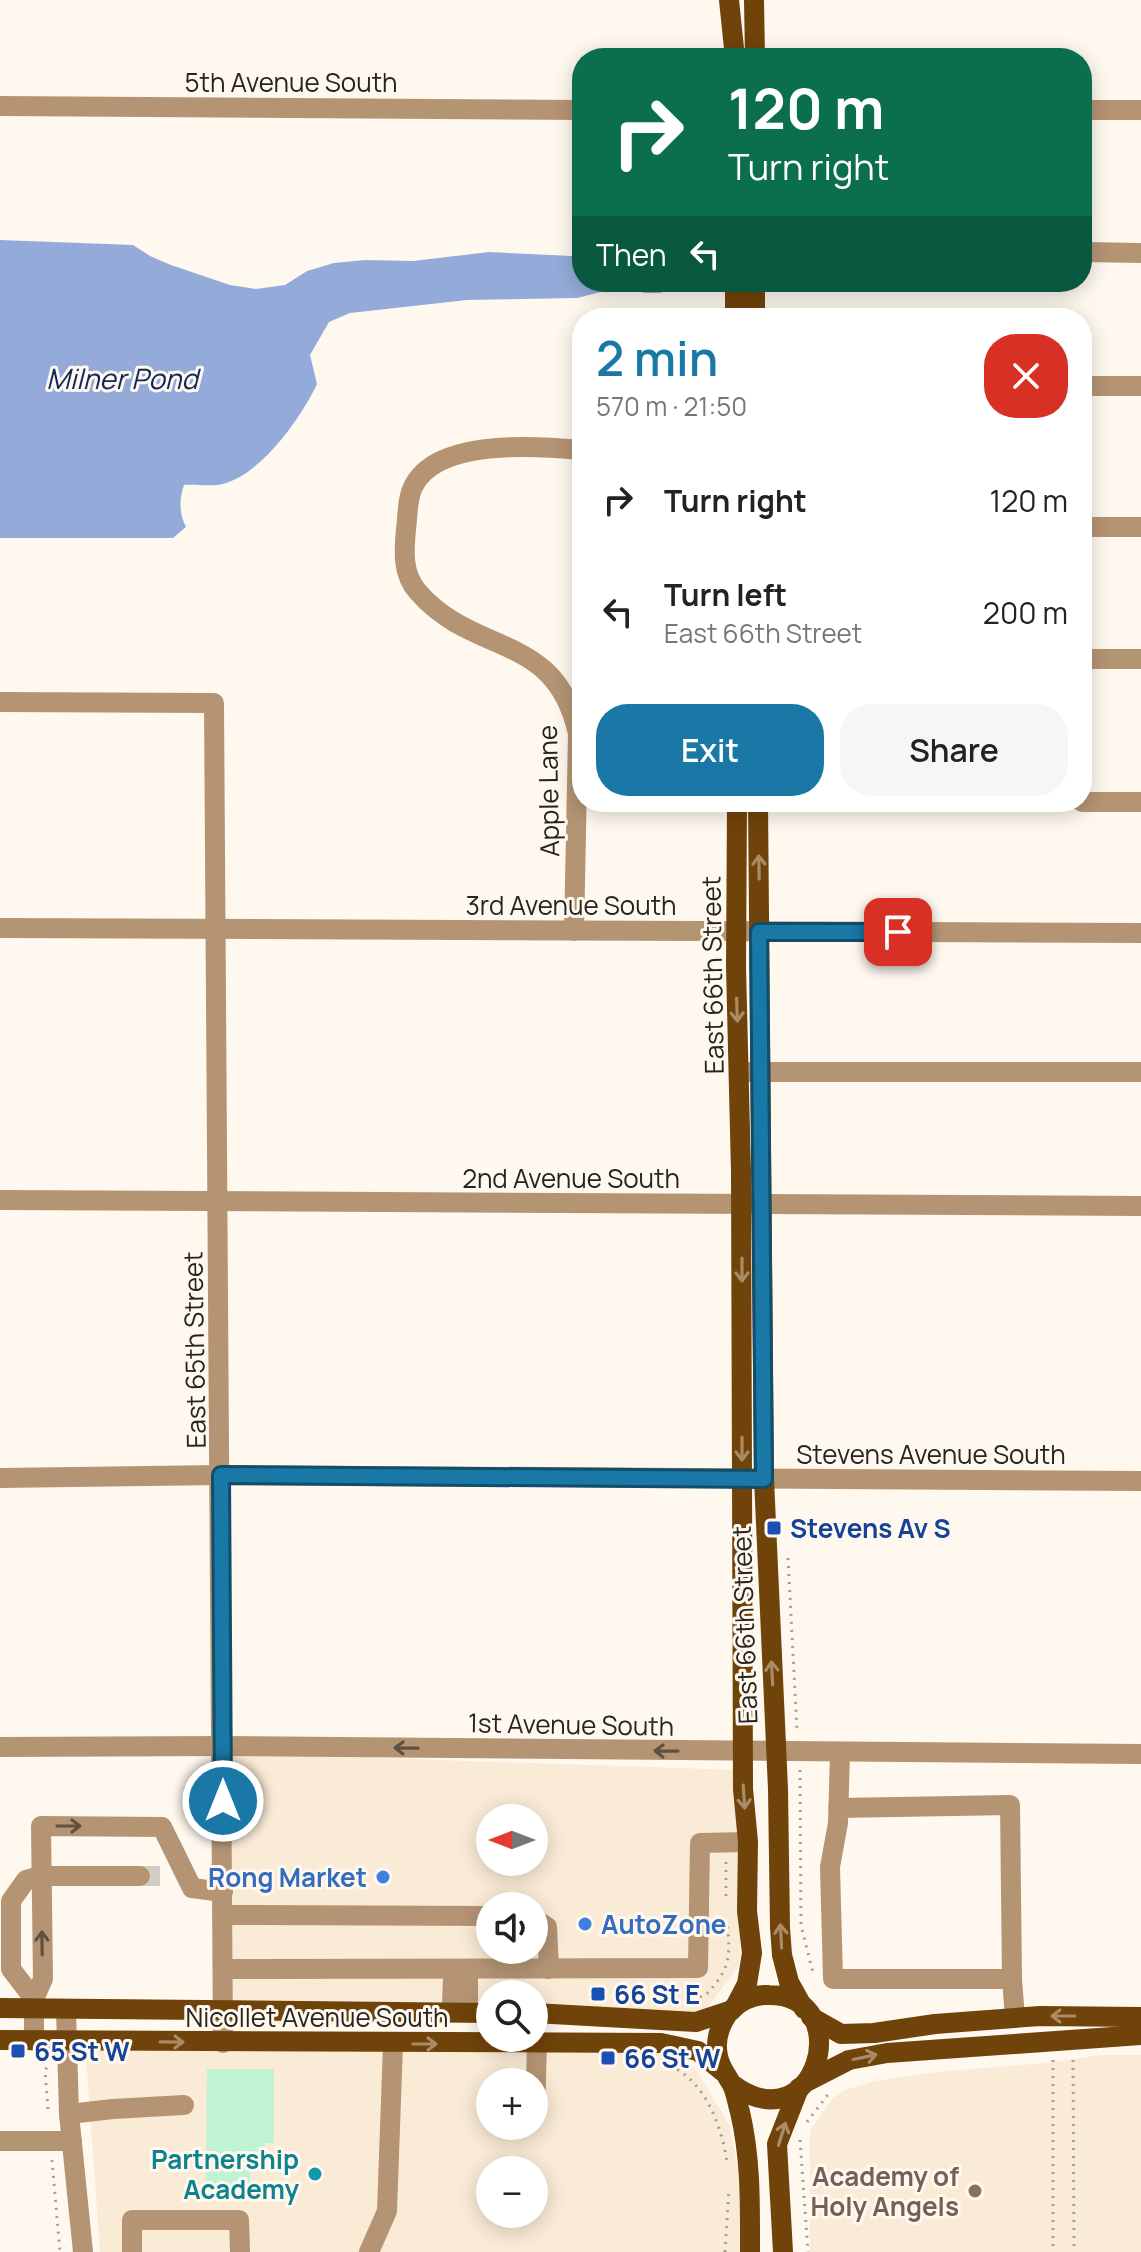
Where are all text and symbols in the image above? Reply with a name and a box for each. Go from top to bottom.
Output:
street label: 5th Avenue South [185,64,398,100]
text: 120 m [728,69,884,146]
icon: right [596,80,700,184]
text: Turn right [728,142,889,191]
icon: left [683,232,727,276]
text: Then [596,234,667,275]
text: 2 min [596,325,718,390]
button: close [984,334,1068,418]
water label: Milner Pond [46,359,201,397]
text: 570 m · 21:50 [596,388,747,424]
icon: right [596,478,640,522]
text: Turn right [664,480,807,521]
text: 120 m [989,480,1068,521]
text: Turn left [664,574,787,615]
icon: left [596,590,640,634]
text: 200 m [983,592,1068,633]
text: East 66th Street [664,615,862,651]
button: Exit [596,704,824,796]
button: Share [840,704,1068,796]
street label: Apple Lane [529,725,567,857]
one-way arrow [751,854,767,881]
street label: East 66th Street [692,876,732,1074]
street label: 3rd Avenue South [465,887,677,923]
pin [864,898,932,966]
icon: arrive [876,910,920,954]
one-way arrow [730,996,745,1023]
street label: 2nd Avenue South [462,1160,680,1196]
street label: East 65th Street [174,1251,214,1449]
one-way arrow [734,1256,750,1283]
one-way arrow [734,1435,750,1462]
street label: Stevens Avenue South [796,1436,1066,1472]
place label: Stevens Av S [790,1510,951,1546]
marker: Stevens Av S [765,1519,783,1537]
street label: East 66th Street [723,1525,765,1725]
one-way arrow [765,1660,780,1687]
street label: 1st Avenue South [468,1704,674,1744]
one-way arrow [393,1740,420,1756]
one-way arrow [653,1743,680,1758]
position arrow [181,1759,265,1843]
one-way arrow [737,1783,752,1809]
north arrow [476,1804,548,1876]
map controls [476,1804,548,2228]
one-way arrow [55,1818,82,1834]
place label: Rong Market [208,1859,367,1895]
marker: Rong Market [374,1868,392,1886]
button: sound [476,1892,548,1964]
place label: AutoZone [601,1906,726,1942]
marker: AutoZone [576,1915,594,1933]
one-way arrow [773,1923,788,1950]
one-way arrow [34,1930,50,1957]
place label: 66 St E [614,1976,700,2012]
button: search [476,1980,548,2052]
marker: 66 St E [589,1985,607,2003]
street label: Nicollet Avenue South [185,1999,449,2035]
one-way arrow [1050,2009,1077,2024]
place label: 65 St W [34,2033,130,2069]
one-way arrow [158,2035,185,2050]
one-way arrow [411,2036,438,2052]
place label: 66 St W [624,2040,721,2076]
marker: 65 St W [9,2042,27,2060]
marker: 66 St W [599,2049,617,2067]
one-way arrow [852,2049,877,2064]
button: + [476,2068,548,2140]
one-way arrow [775,2122,790,2148]
place label: Partnership Academy [151,2141,299,2207]
button: − [476,2156,548,2228]
place label: Academy of Holy Angels [810,2158,959,2224]
marker: Partnership Academy [306,2165,324,2183]
marker: Academy of Holy Angels [966,2182,984,2200]

